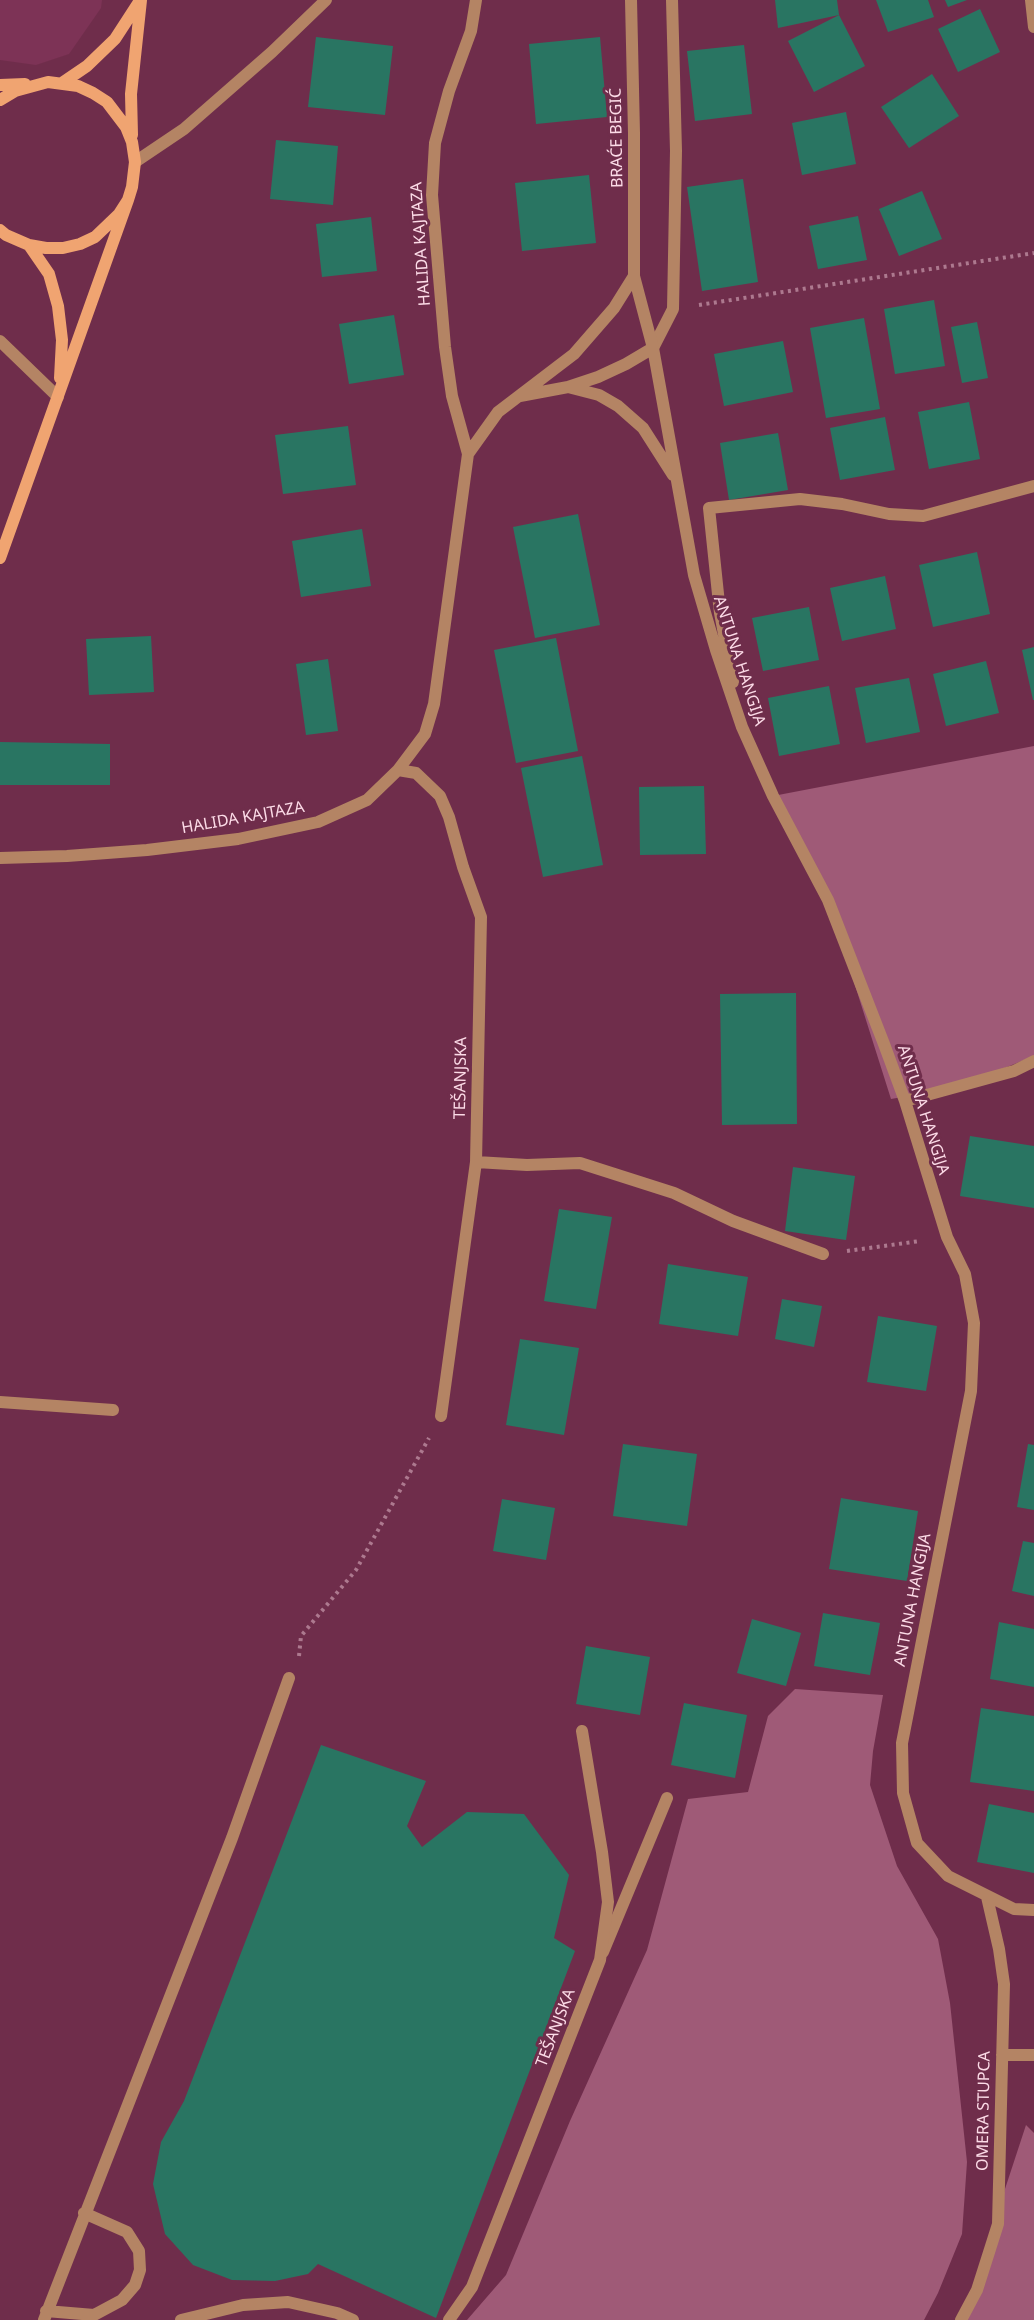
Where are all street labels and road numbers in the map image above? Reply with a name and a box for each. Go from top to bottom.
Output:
street label: BRAĆE BEGIĆ [607,88,627,188]
street label: HALIDA KAJTAZA [407,181,435,307]
street label: ANTUNA HANGIJA [709,594,769,728]
street label: HALIDA KAJTAZA [180,798,306,838]
street label: TEŠANJSKA [451,1037,471,1119]
street label: ANTUNA HANGIJA [893,1043,953,1177]
street label: ANTUNA HANGIJA [891,1532,935,1668]
street label: TEŠANJSKA [532,1986,580,2070]
street label: OMERA STUPCA [973,2051,995,2171]

